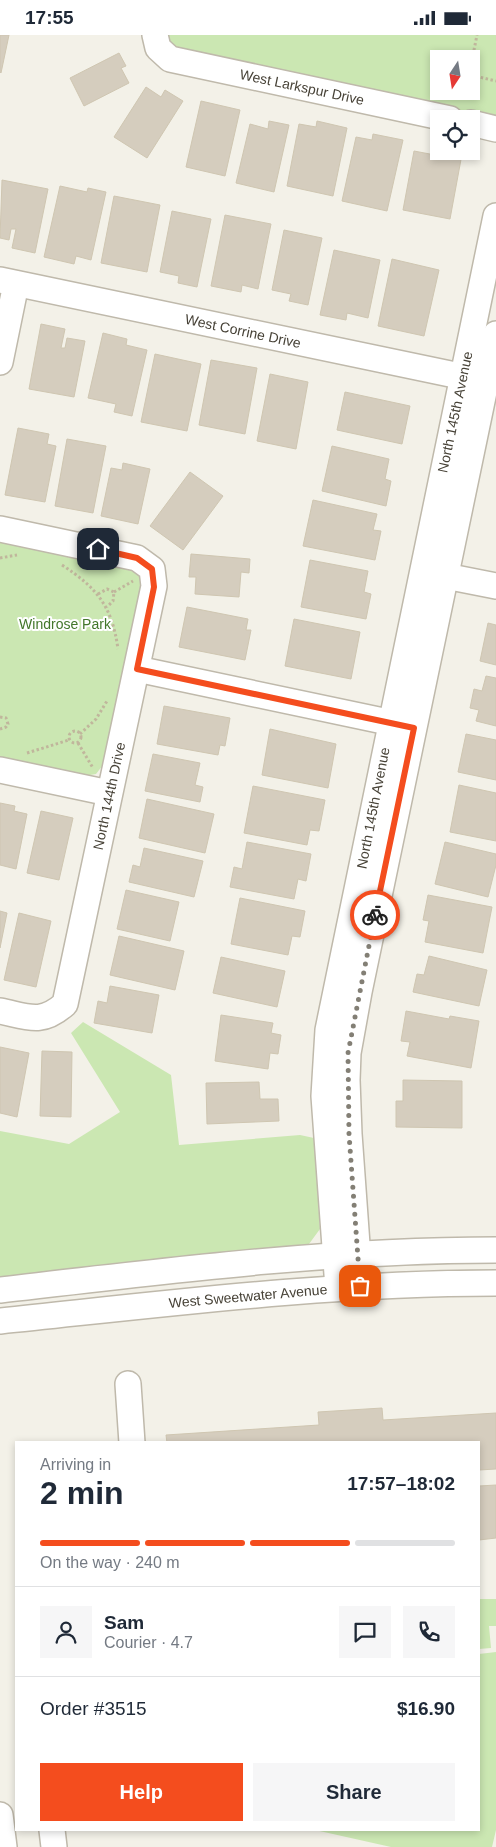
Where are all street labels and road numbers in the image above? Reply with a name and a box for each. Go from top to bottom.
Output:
street label: West Larkspur Drive [238,66,366,108]
street label: West Corrine Drive [184,311,303,351]
street label: North 145th Avenue [434,350,476,474]
street label: North 144th Drive [90,740,128,851]
street label: North 145th Avenue [353,746,393,870]
street label: West Sweetwater Avenue [168,1281,328,1311]

